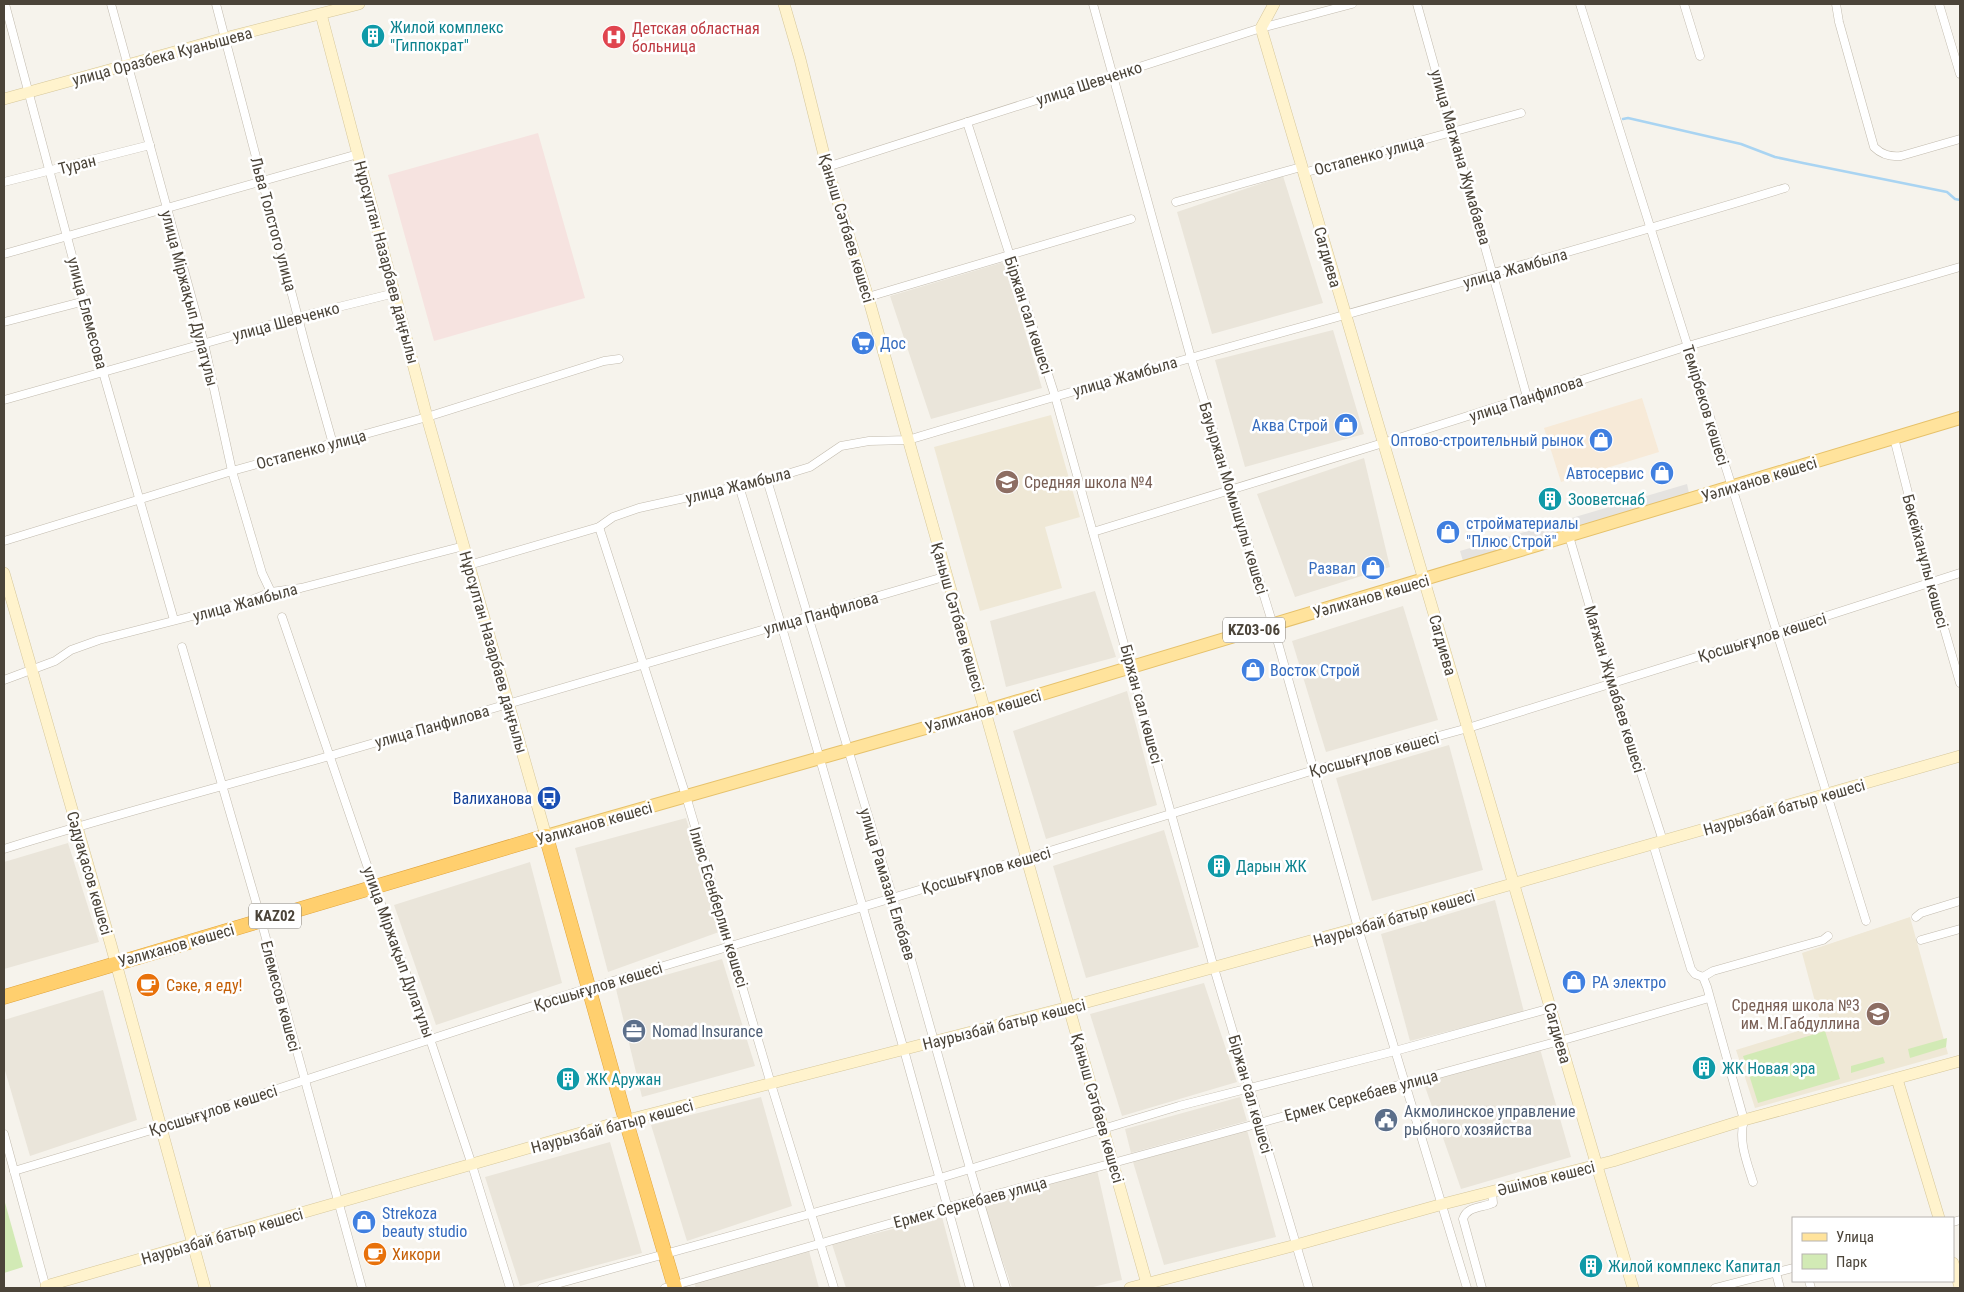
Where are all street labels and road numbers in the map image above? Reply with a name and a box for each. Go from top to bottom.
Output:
street label: улица Оразбека Куанышева [70,23,254,90]
street label: улица Шевченко [1034,57,1144,109]
street label: улица Магжана Жумабаева [1426,67,1495,247]
street label: Остапенко улица [1312,132,1426,179]
street label: Туран [56,151,98,178]
street label: Қаныш Сәтбаев көшесі [815,151,878,305]
street label: Льва Толстого улица [246,155,301,293]
street label: Нұрсұлтан Назарбаев даңғылы [350,159,423,366]
street label: улица Міржақып Дулатұлы [157,208,222,388]
street label: Сагдиева [1310,225,1345,290]
street label: улица Жамбыла [1461,245,1569,292]
street label: Біржан сал көшесі [1001,254,1056,376]
street label: улица Елемесова [63,255,112,371]
street label: улица Шевченко [231,298,342,345]
street label: Темірбеков көшесі [1678,343,1733,468]
street label: улица Жамбыла [1071,353,1179,400]
street label: улица Панфилова [1467,371,1585,426]
street label: Бауыржан Момышұлы көшесі [1195,400,1272,596]
street label: Остапенко улица [254,426,368,473]
street label: Уәлиханов көшесі [1699,453,1819,506]
street label: улица Жамбыла [684,463,793,508]
street label: Бөкейханұлы көшесі [1898,492,1953,630]
street label: Қаныш Сәтбаев көшесі [927,540,988,694]
street label: Нұрсұлтан Назарбаев даңғылы [456,549,532,755]
street label: Уәлиханов көшесі [1311,571,1431,622]
street label: улица Жамбыла [191,579,300,626]
street label: улица Панфилова [762,588,881,639]
street label: Мағжан Жұмабаев көшесі [1580,603,1649,775]
street label: Қосшығұлов көшесі [1695,609,1829,666]
street label: Сагдиева [1425,613,1460,678]
road number: KZ03-06 [1223,618,1285,642]
street label: Біржан сал көшесі [1116,642,1167,766]
street label: Уәлиханов көшесі [923,686,1043,737]
street label: улица Панфилова [373,701,492,752]
street label: Қосшығұлов көшесі [1307,728,1441,781]
street label: Наурызбай батыр көшесі [1701,775,1867,840]
street label: Уәлиханов көшесі [534,798,654,849]
street label: улица Рамазан Елебаев [855,806,920,962]
street label: Сәдуақасов көшесі [63,809,116,937]
street label: Ілияс Есенберлин көшесі [685,825,752,990]
street label: Қосшығұлов көшесі [919,843,1053,898]
street label: улица Міржақып Дулатұлы [359,864,438,1040]
street label: Наурызбай батыр көшесі [1311,886,1477,951]
road number: KАZ02 [249,904,301,928]
street label: Уәлиханов көшесі [116,920,236,971]
street label: Елемесов көшесі [257,939,304,1054]
street label: Қосшығұлов көшесі [531,958,665,1015]
street label: Наурызбай батыр көшесі [921,995,1088,1054]
street label: Сагдиева [1540,1001,1575,1066]
street label: Қаныш Сәтбаев көшесі [1067,1031,1128,1185]
street label: Біржан сал көшесі [1224,1033,1277,1156]
street label: Ермек Серкебаев улица [1282,1066,1440,1125]
street label: Қосшығұлов көшесі [147,1081,280,1140]
street label: Наурызбай батыр көшесі [529,1096,695,1157]
street label: Әшімов көшесі [1495,1157,1597,1200]
street label: Ермек Серкебаев улица [891,1173,1049,1232]
street label: Наурызбай батыр көшесі [139,1204,305,1269]

